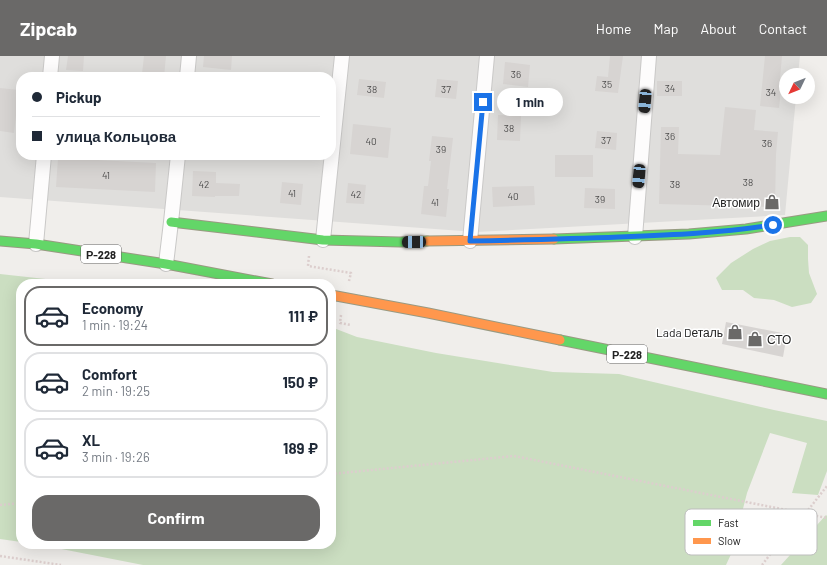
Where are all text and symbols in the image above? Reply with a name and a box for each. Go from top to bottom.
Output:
text: Zipcab [20,17,77,40]
text: Home [596,20,632,37]
text: Map [654,20,678,37]
text: About [700,20,737,37]
text: Contact [759,20,807,37]
house number: 36 [511,68,521,80]
north arrow [779,68,815,104]
map controls [779,68,815,104]
house number: 35 [602,78,612,90]
house number: 34 [665,82,675,94]
house number: 38 [367,83,377,95]
house number: 37 [441,83,451,95]
house number: 34 [766,86,776,98]
text: Pickup [56,88,102,106]
callout: 1 min [497,88,563,116]
car [638,89,652,113]
route end [474,93,492,111]
text: 1 min [516,94,544,110]
house number: 38 [504,122,514,134]
text: улица Кольцова [56,127,176,145]
house number: 36 [665,130,675,142]
house number: 37 [601,134,611,146]
house number: 40 [365,135,377,147]
house number: 36 [762,137,772,149]
house number: 39 [436,143,446,155]
car [632,164,646,188]
house number: 41 [102,169,110,181]
house number: 38 [743,176,753,188]
house number: 42 [199,178,209,190]
house number: 38 [670,178,680,190]
house number: 41 [288,187,296,199]
house number: 42 [351,188,361,200]
house number: 40 [507,190,519,202]
house number: 39 [595,193,605,205]
shop icon: Автомир [763,193,781,211]
place label: Автомир [712,195,760,210]
house number: 41 [431,196,439,208]
route start [764,216,782,234]
car [402,236,426,248]
road number: Р-228 [81,245,121,263]
icon: car [34,298,70,334]
text: Economy [82,299,143,317]
text: 111 ₽ [288,307,318,325]
text: 1 min · 19:24 [82,317,148,333]
shop icon: Lada Dеталь [726,323,744,341]
place label: Lada Dеталь [656,325,723,339]
shop icon: СТО [746,330,764,348]
place label: СТО [767,332,791,346]
road number: Р-228 [607,345,647,363]
icon: car [34,364,70,400]
text: Comfort [82,365,137,383]
text: 150 ₽ [283,373,318,391]
text: 2 min · 19:25 [82,383,150,399]
icon: car [34,430,70,466]
text: XL [82,431,100,449]
text: 189 ₽ [283,439,318,457]
text: 3 min · 19:26 [82,449,150,465]
button: Confirm [32,495,320,541]
legend [685,509,817,555]
text: Fast [718,516,739,529]
text: Slow [718,534,741,547]

